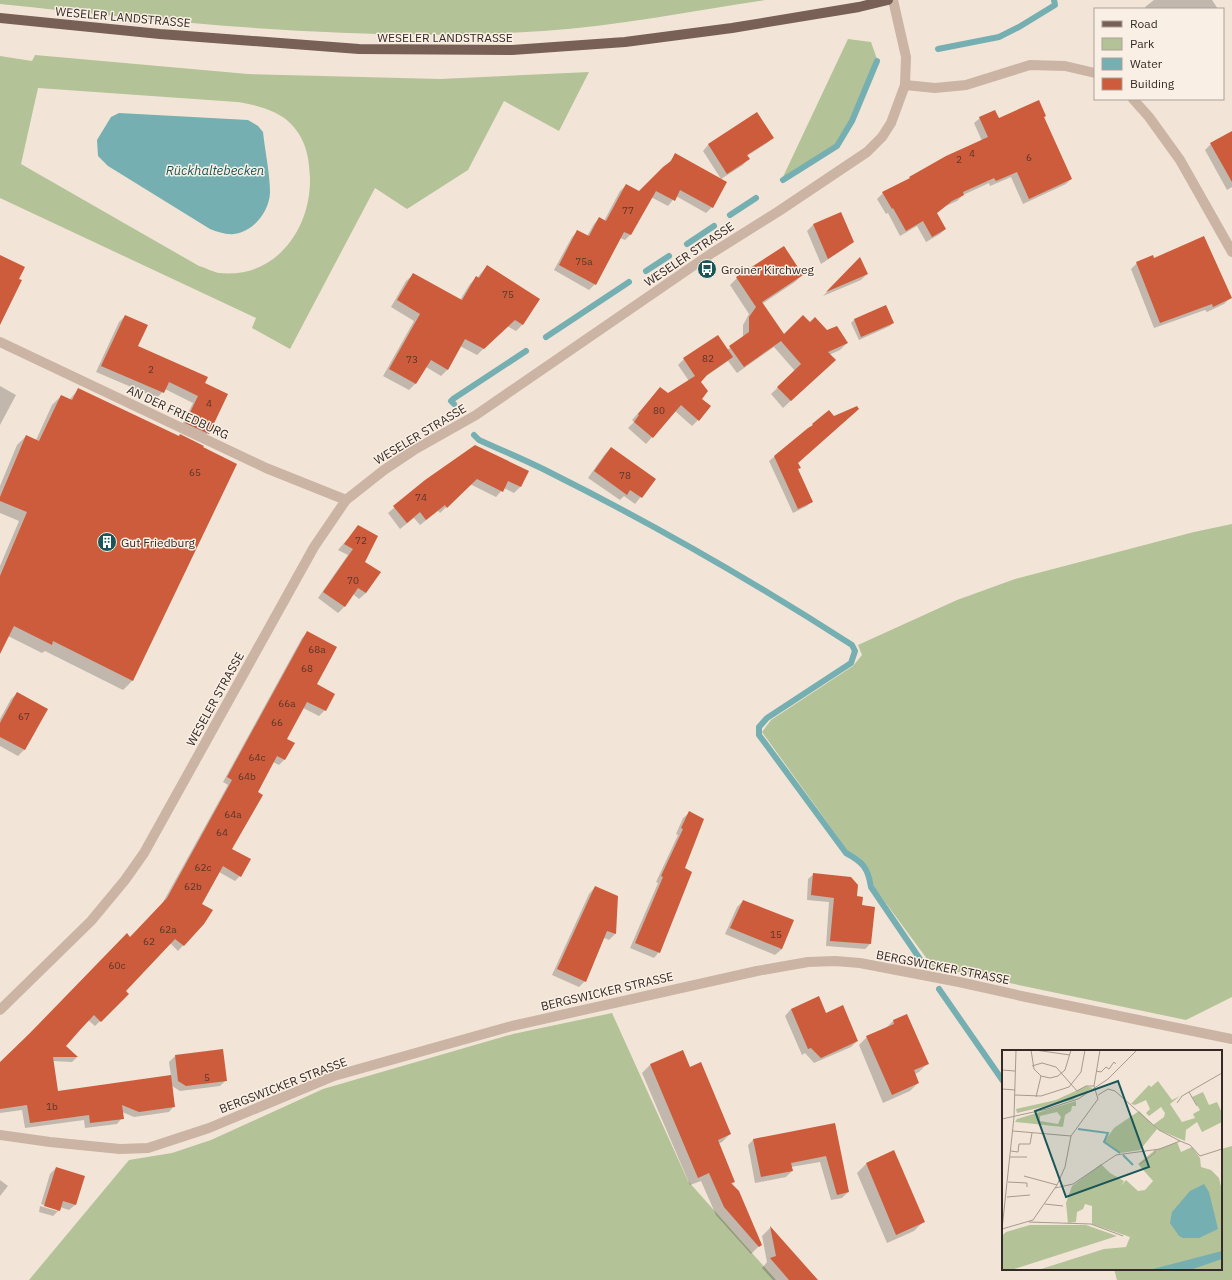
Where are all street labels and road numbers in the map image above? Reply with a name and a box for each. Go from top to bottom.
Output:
street label: WESELER LANDSTRASSE [55,4,191,30]
street label: WESELER LANDSTRASSE [377,30,513,45]
street label: WESELER STRASSE [641,218,737,290]
street label: AN DER FRIEDBURG [125,382,231,442]
street label: WESELER STRASSE [371,401,469,467]
street label: WESELER STRASSE [183,649,247,749]
street label: BERGSWICKER STRASSE [875,947,1011,987]
street label: BERGSWICKER STRASSE [539,968,675,1014]
street label: BERGSWICKER STRASSE [217,1054,349,1116]

